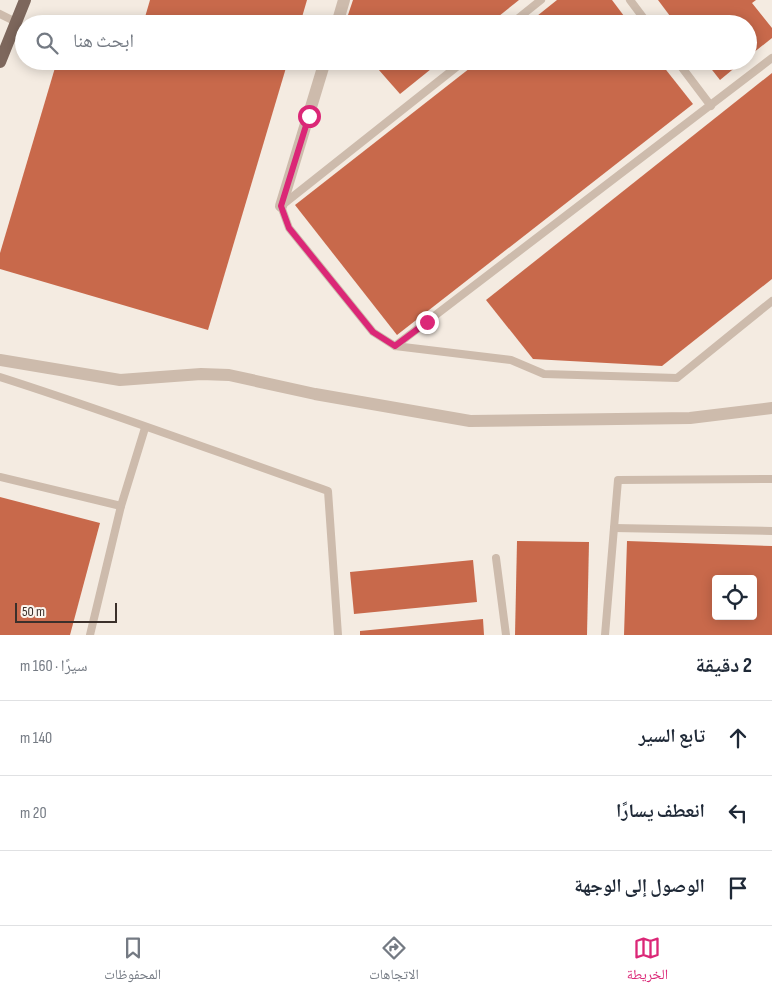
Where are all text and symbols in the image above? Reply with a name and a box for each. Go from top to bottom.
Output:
search box [15,15,757,70]
icon: search [33,29,61,57]
text: ابحث هنا [73,30,134,53]
route start [298,105,321,128]
route end [416,311,439,334]
map controls [712,575,757,620]
button: locate [712,575,757,620]
scale bar [15,600,118,623]
text: 50 m [22,603,45,620]
text: 2 دقيقة [695,653,752,678]
text: سيرًا · 160 m [20,657,87,676]
icon: ahead [724,724,752,752]
text: تابع السير [639,725,705,748]
text: 140 m [20,729,52,748]
icon: left [724,799,752,827]
text: انعطف يسارًا [616,800,705,823]
text: 20 m [20,804,47,823]
icon: arrive [724,874,752,902]
text: الوصول إلى الوجهة [574,875,705,898]
tab: المحفوظات [104,934,161,988]
tab: الاتجاهات [369,934,419,988]
tab: الخريطة [627,934,668,988]

